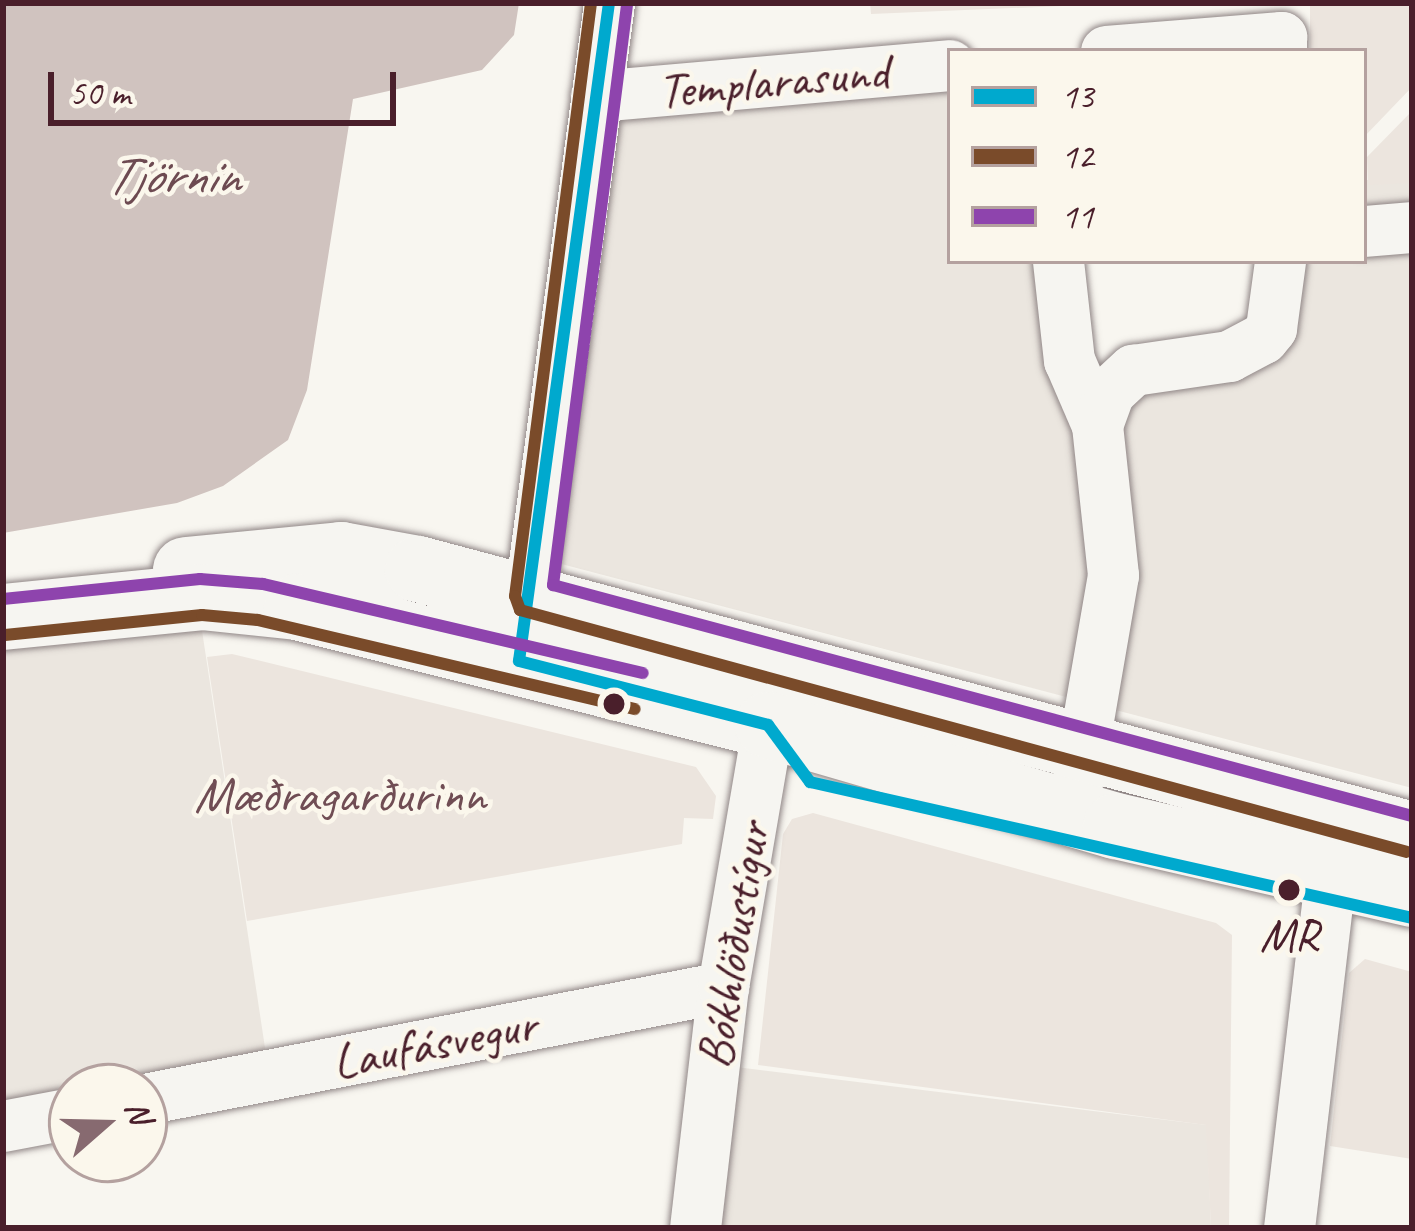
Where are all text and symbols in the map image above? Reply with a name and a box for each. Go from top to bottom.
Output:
street label: Templarasund [655,40,891,122]
scale bar [54,48,402,122]
legend [947,48,1367,264]
text: 50 m [69,70,130,116]
text: 13 [1061,73,1093,119]
text: 12 [1061,133,1093,179]
water label: Tjörnin [105,143,239,207]
text: 11 [1061,193,1093,239]
unlabelled marker [603,693,625,715]
park label: Mæðragarðurinn [194,763,486,825]
street label: Bókhlöðustígur [683,817,783,1073]
marker: MR [1278,879,1300,901]
place label: MR [1260,907,1318,965]
street label: Laufásvegur [327,993,541,1093]
north arrow [48,1063,168,1183]
text: N [116,1095,162,1128]

